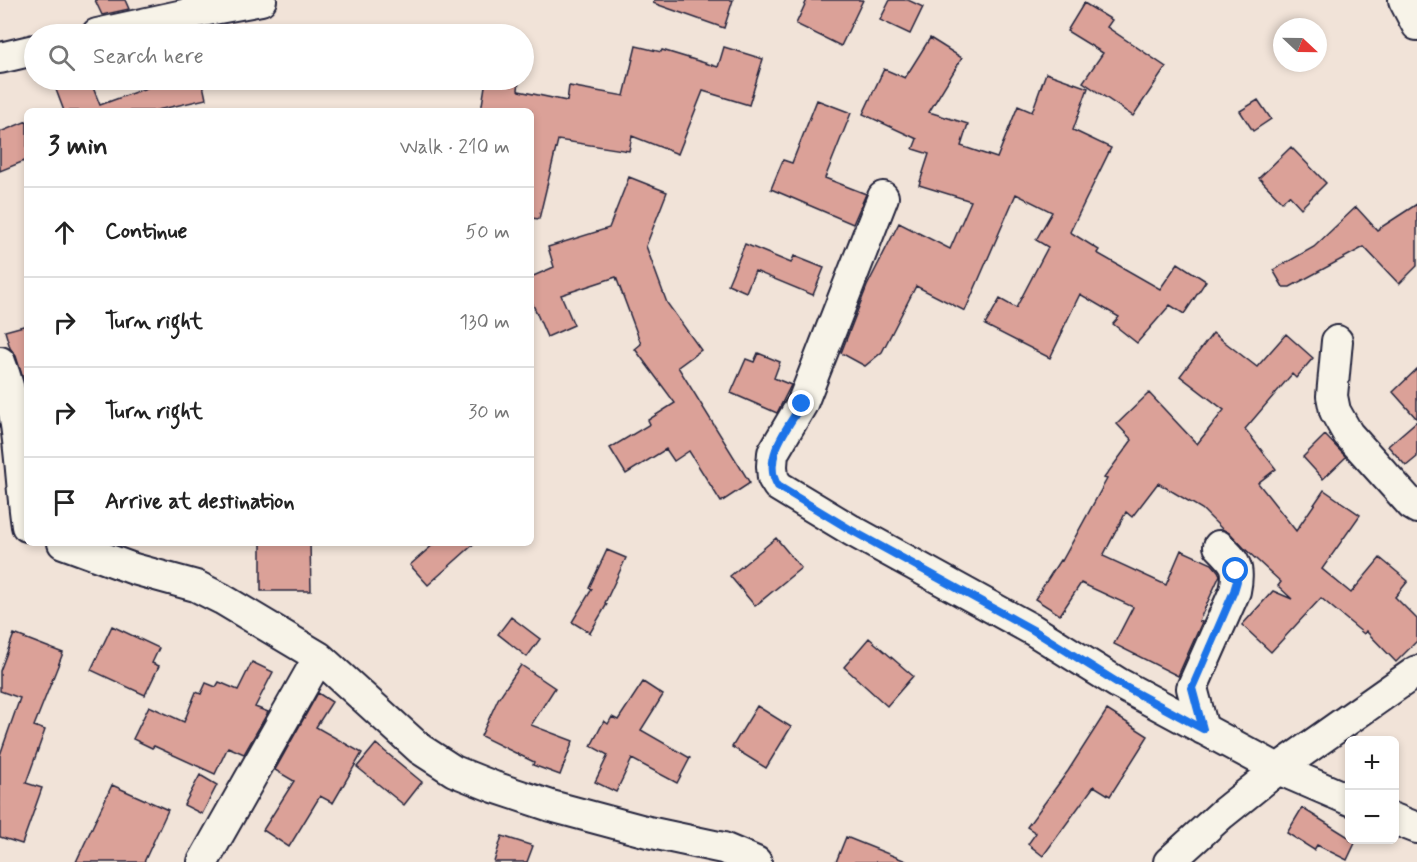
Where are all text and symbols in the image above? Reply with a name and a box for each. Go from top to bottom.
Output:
north arrow [1273,18,1327,72]
search box [24,24,534,90]
icon: search [45,41,78,74]
text: Search here [93,43,204,71]
text: 3 min [48,130,108,164]
text: Walk · 210 m [400,134,510,161]
icon: ahead [48,216,81,249]
text: Continue [105,218,187,246]
text: 50 m [465,219,510,246]
icon: right [48,306,81,339]
text: Turn right [105,308,203,336]
text: 130 m [459,309,510,336]
route end [788,390,814,416]
icon: right [48,396,81,429]
text: Turn right [105,398,203,426]
text: 30 m [468,399,510,426]
icon: arrive [48,486,81,519]
text: Arrive at destination [105,488,295,516]
route start [1222,557,1248,583]
map controls [1345,736,1399,844]
button: + [1345,736,1399,790]
button: − [1345,790,1399,844]

